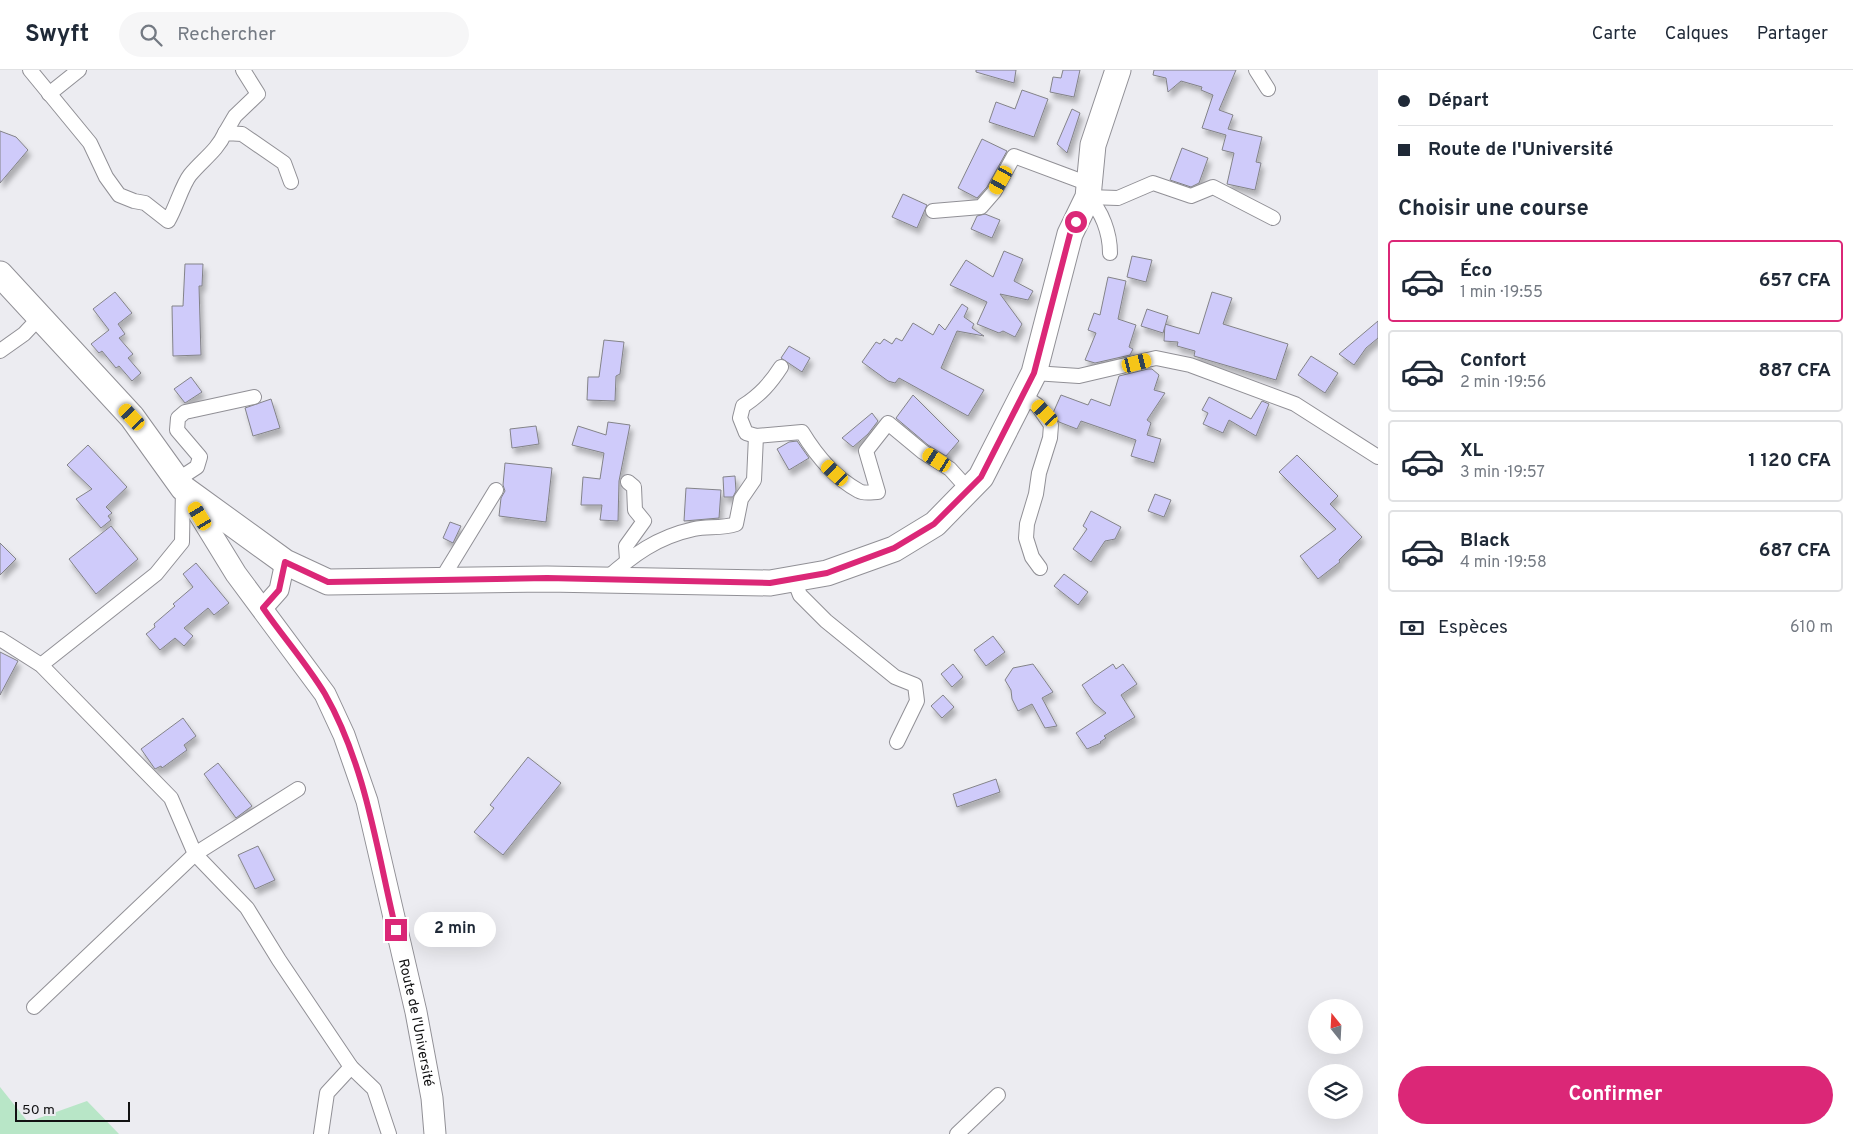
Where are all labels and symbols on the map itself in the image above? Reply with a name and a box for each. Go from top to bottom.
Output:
car [987,163,1014,197]
route start [1065,211,1087,233]
car [1120,352,1153,374]
car [1029,397,1060,429]
car [116,401,147,433]
car [920,446,953,474]
car [818,457,851,489]
car [185,499,214,533]
callout: 2 min [414,912,496,948]
route end [385,919,407,941]
street label: Route de l'Université [394,957,437,1088]
north arrow [1308,999,1362,1054]
scale bar [15,1099,130,1122]

